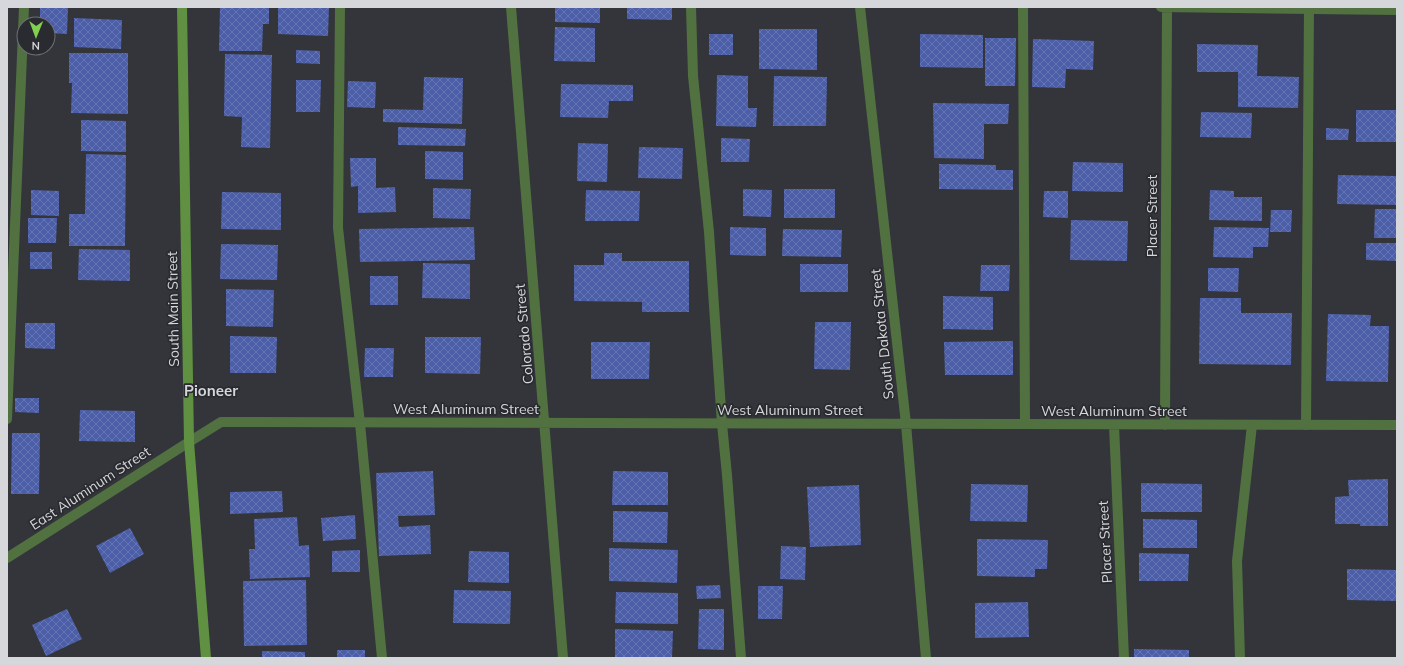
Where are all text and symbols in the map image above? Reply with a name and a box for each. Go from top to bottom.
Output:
north arrow [16,16,56,56]
text: N [32,39,40,53]
street label: Placer Street [1143,175,1161,257]
street label: South Main Street [163,251,183,367]
street label: South Dakota Street [866,268,898,400]
street label: Colorado Street [511,283,537,385]
district label: Pioneer [184,381,238,400]
street label: West Aluminum Street [393,400,539,418]
street label: West Aluminum Street [717,401,863,419]
street label: West Aluminum Street [1041,402,1187,420]
street label: East Aluminum Street [26,442,154,534]
street label: Placer Street [1094,500,1116,584]

